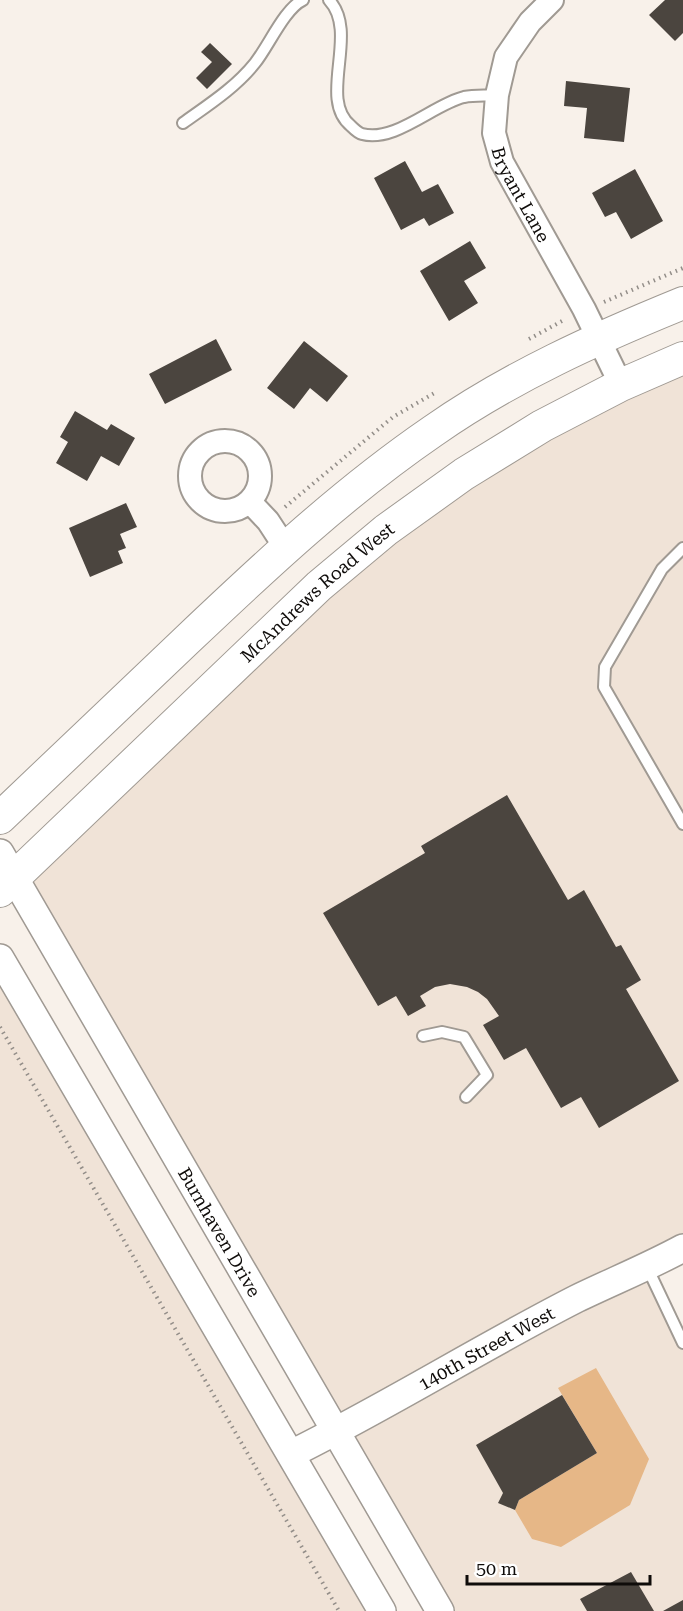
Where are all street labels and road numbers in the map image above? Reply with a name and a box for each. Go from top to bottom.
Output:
street label: Bryant Lane [488,144,555,246]
street label: McAndrews Road West [236,517,398,666]
street label: Burnhaven Drive [174,1163,266,1300]
street label: 140th Street West [414,1302,558,1394]

